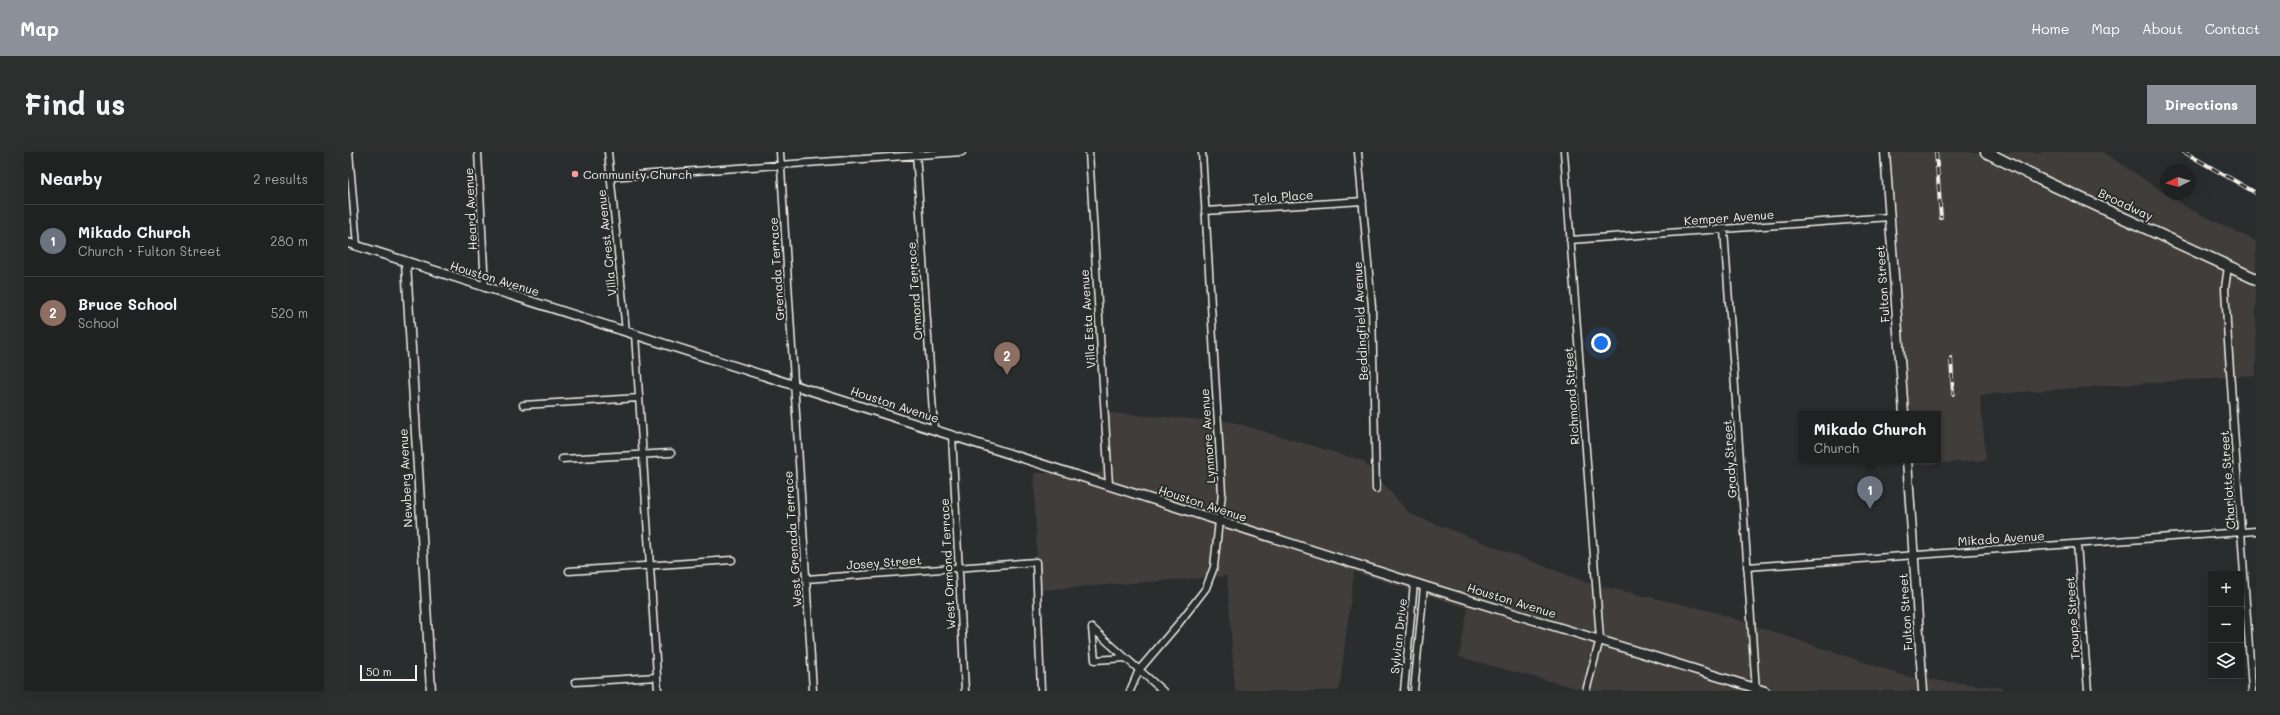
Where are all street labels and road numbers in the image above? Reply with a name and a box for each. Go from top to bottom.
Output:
street label: Heard Avenue [460,167,480,251]
street label: Broadway [2096,184,2156,224]
street label: Tela Place [1252,186,1314,206]
street label: Villa Crest Avenue [592,189,620,297]
street label: Kemper Avenue [1683,206,1775,228]
street label: Grenada Terrace [764,217,788,321]
street label: Ormond Terrace [903,241,925,341]
street label: Fulton Street [1871,245,1893,323]
street label: Houston Avenue [448,257,542,299]
street label: Beddingfield Avenue [1349,261,1371,381]
street label: Villa Esta Avenue [1076,269,1098,369]
street label: Richmond Street [1560,346,1582,446]
street label: Houston Avenue [849,382,941,426]
street label: Lynmore Avenue [1196,388,1218,484]
street label: Grady Street [1718,419,1740,499]
street label: Newberg Avenue [394,428,416,528]
street label: Charlotte Street [2216,430,2238,530]
street label: West Grenada Terrace [779,470,805,608]
street label: Houston Avenue [1157,481,1249,525]
street label: West Ormond Terrace [936,498,958,630]
street label: Mikado Avenue [1957,527,2045,549]
street label: Josey Street [846,551,922,573]
street label: Fulton Street [1894,573,1916,651]
street label: Troupe Street [2061,576,2083,660]
street label: Houston Avenue [1465,579,1559,621]
street label: Sylvian Drive [1386,598,1410,674]

